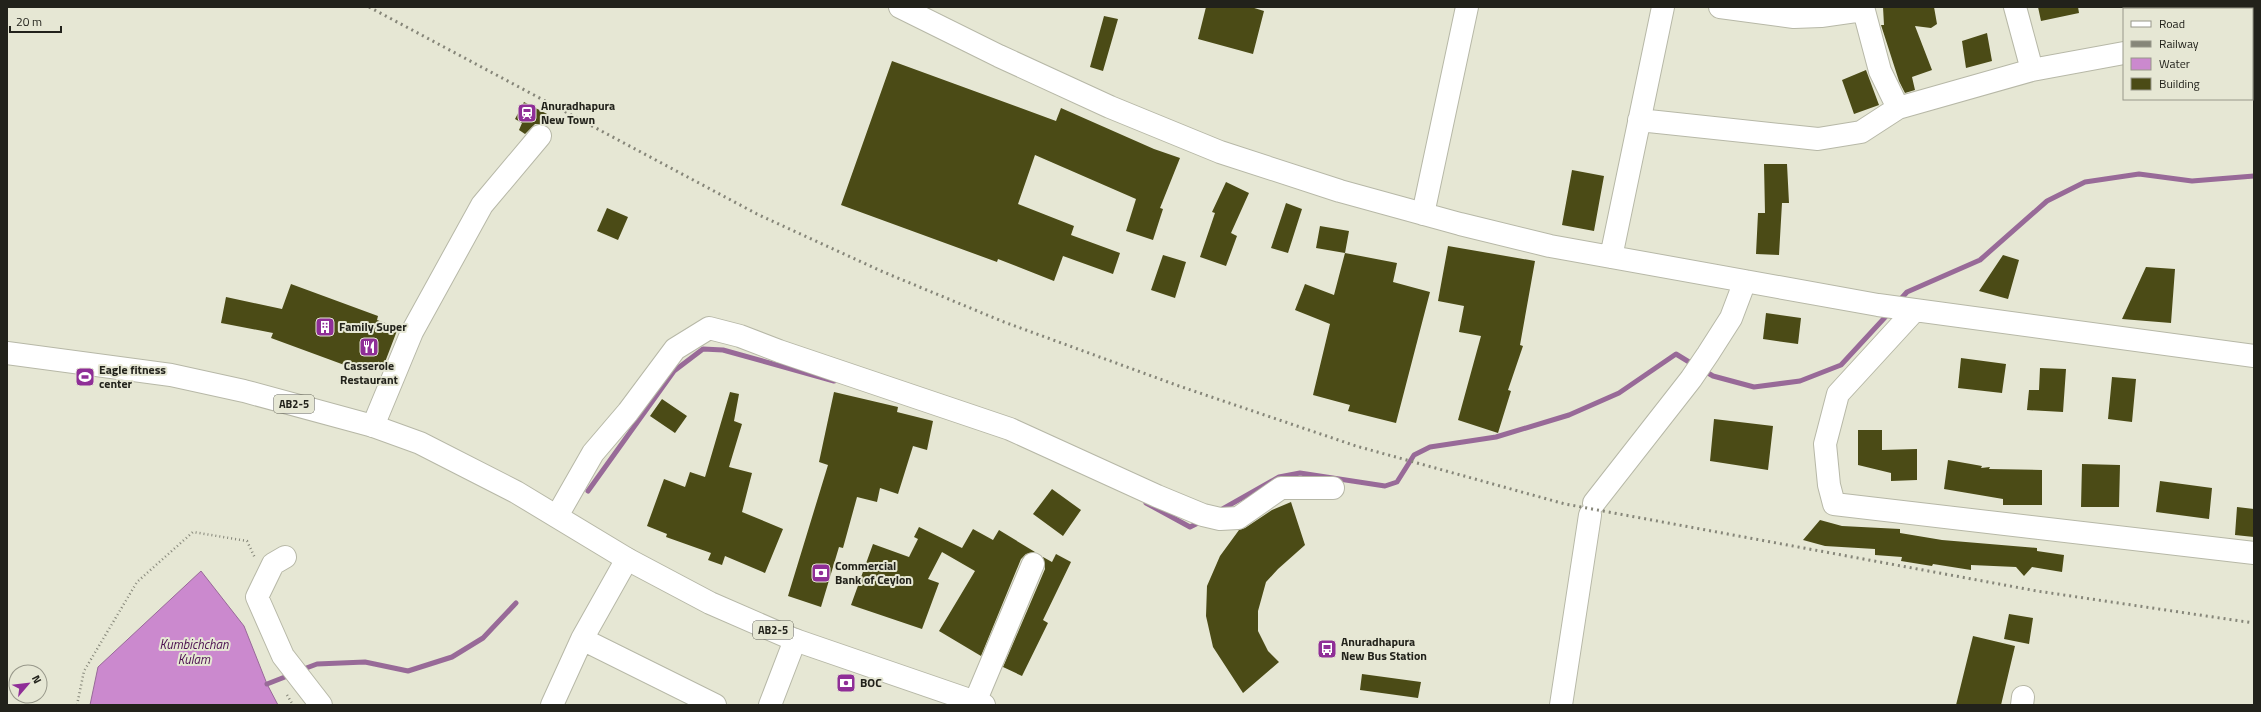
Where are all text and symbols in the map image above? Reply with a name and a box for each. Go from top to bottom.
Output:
scale bar [10,8,61,34]
legend [2123,8,2253,100]
text: 20 m [16,12,42,31]
text: Road [2159,14,2185,33]
text: Railway [2159,34,2199,53]
text: Water [2159,54,2190,73]
text: Building [2159,74,2200,93]
place label: Anuradhapura New Town [541,96,615,129]
station icon: Anuradhapura New Town [516,102,538,124]
building icon: Family Super [314,316,336,338]
place label: Family Super [339,317,407,336]
restaurant icon: Casserole Restaurant [358,336,380,358]
place label: Casserole Restaurant [340,356,399,389]
place label: Eagle fitness center [99,360,166,393]
sports icon: Eagle fitness center [74,366,96,388]
road number: AB2-5 [274,395,314,413]
place label: Commercial Bank of Ceylon [835,556,912,589]
bank icon: Commercial Bank of Ceylon [810,562,832,584]
road number: AB2-5 [753,621,793,639]
place label: Anuradhapura New Bus Station [1341,632,1427,665]
water label: Kumbichchan Kulam [160,634,229,669]
bus stop icon: Anuradhapura New Bus Station [1316,638,1338,660]
north arrow [8,664,48,704]
text: N [28,672,46,686]
bank icon: BOC [835,672,857,694]
place label: BOC [860,673,882,692]

